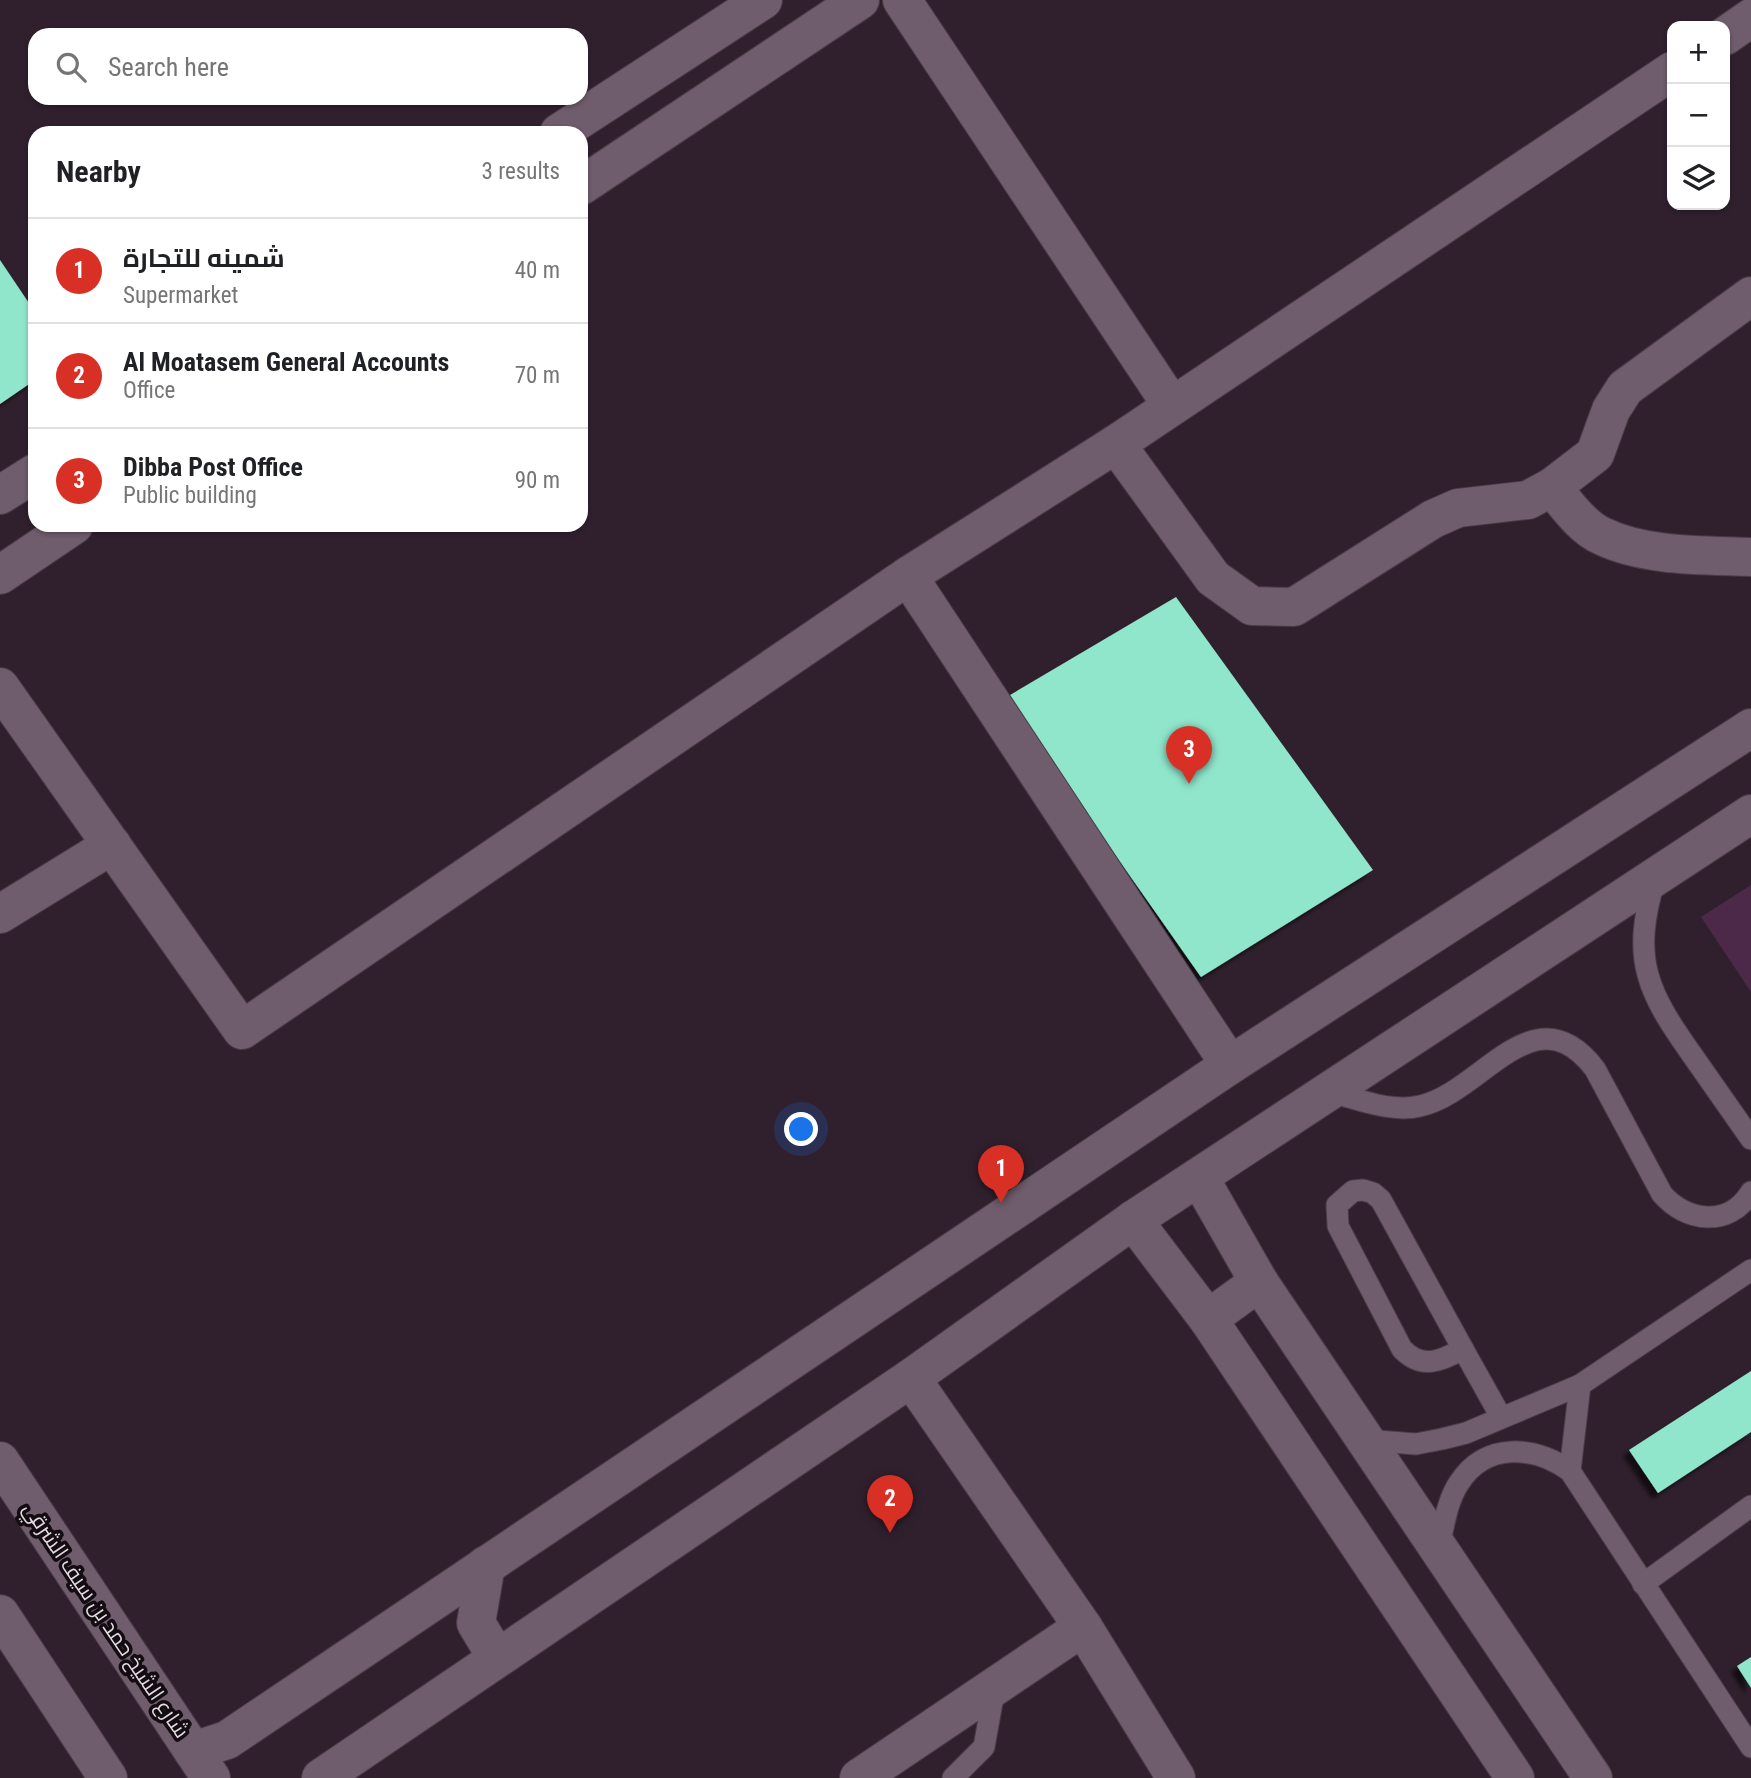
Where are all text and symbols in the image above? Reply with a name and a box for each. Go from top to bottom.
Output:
map controls [1667,21,1730,210]
button: + [1667,21,1730,84]
search box [28,28,588,105]
icon: search [52,48,90,86]
text: Search here [108,52,229,82]
button: − [1667,84,1730,147]
button: layers [1667,147,1730,210]
text: Nearby [56,154,141,189]
text: 3 results [482,158,560,185]
text: شمينه للتجارة [123,243,285,273]
text: 1 [73,257,85,284]
text: 40 m [515,257,560,284]
text: Supermarket [123,282,238,309]
text: Al Moatasem General Accounts [123,347,449,377]
text: 2 [73,362,85,389]
text: 70 m [515,362,560,389]
text: Office [123,377,175,404]
text: Dibba Post Office [123,452,303,482]
text: 3 [73,467,85,494]
text: 90 m [515,467,560,494]
text: Public building [123,482,257,509]
pin: 3 [1166,726,1212,784]
your location [784,1112,818,1146]
pin: 1 [978,1145,1024,1203]
pin: 2 [867,1475,913,1533]
street label: شارع الشيخ حمد بن سيف الشرقي [15,1498,194,1745]

